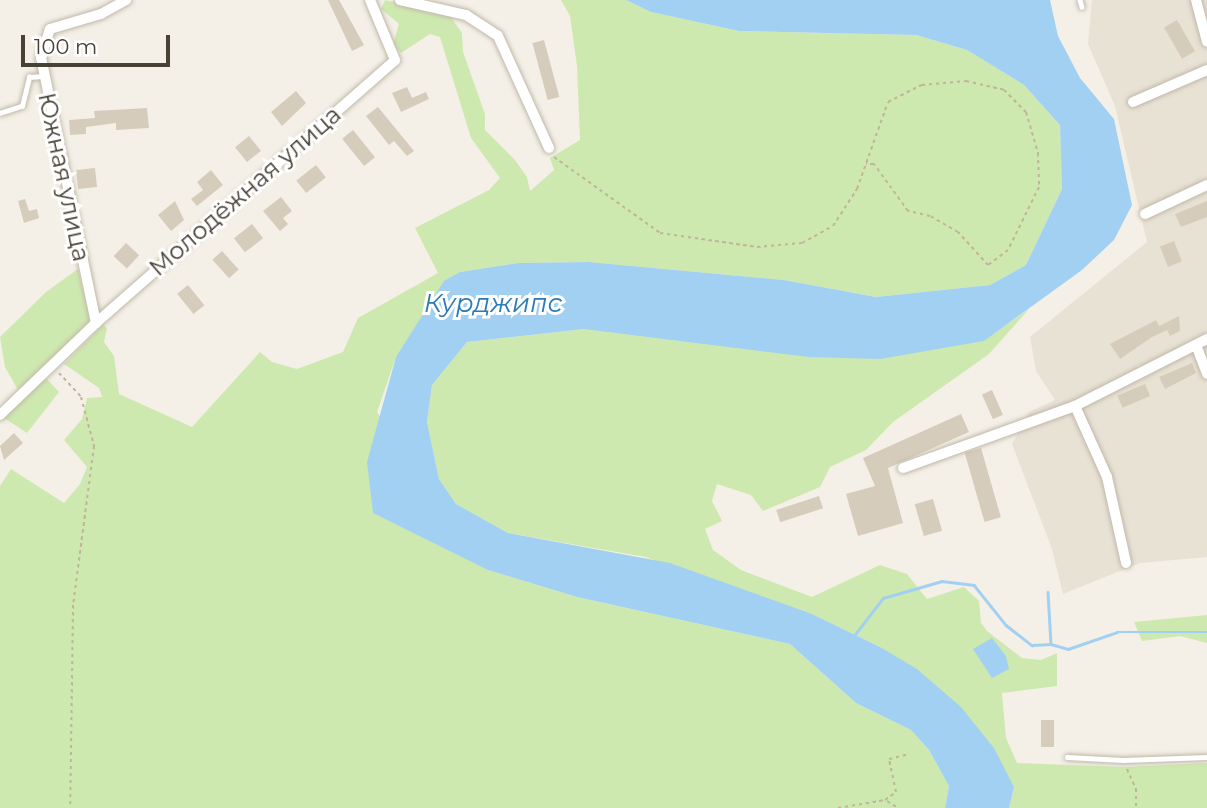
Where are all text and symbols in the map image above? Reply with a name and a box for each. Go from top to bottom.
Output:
scale bar [24,21,173,65]
text: 100 m [34,34,97,59]
street label: Южная улица [32,90,96,264]
street label: Молодёжная улица [143,100,347,282]
water label: Курджипс [424,288,562,320]

